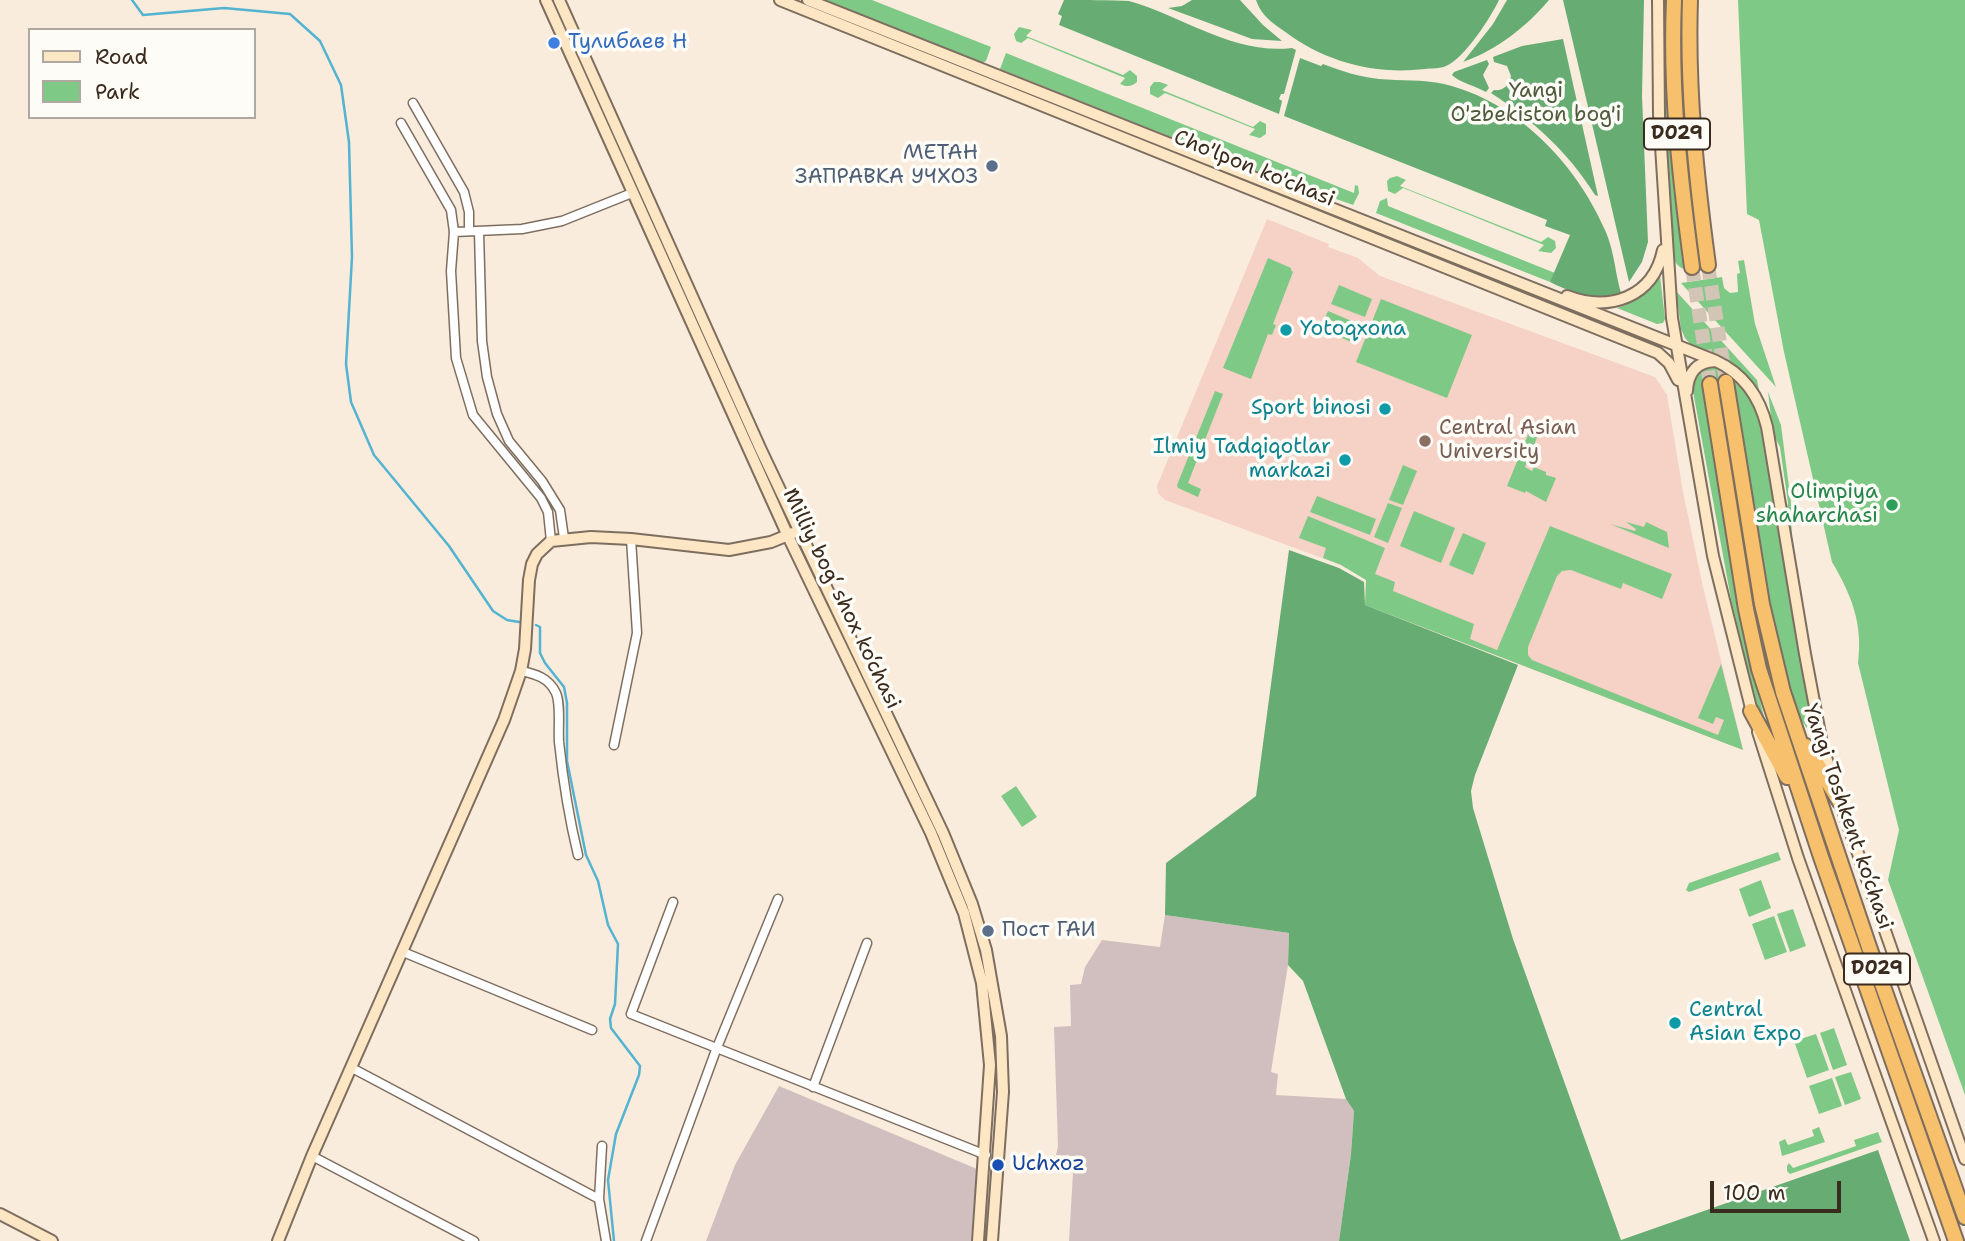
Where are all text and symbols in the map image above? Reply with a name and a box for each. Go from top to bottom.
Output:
legend [28,28,256,119]
place label: Тулибаев Н [568,30,687,56]
marker: Тулибаев Н [546,35,562,51]
text: Road [95,43,148,71]
text: Park [95,78,140,106]
park label: Yangi O'zbekiston bog'i [1451,79,1621,129]
road number: D029 [1644,118,1710,150]
street label: Cho'lpon ko'chasi [1170,125,1338,213]
place label: МЕТАН ЗАПРАВКА УЧХОЗ [795,141,978,191]
marker: МЕТАН ЗАПРАВКА УЧХОЗ [984,158,1000,174]
place label: Yotoqxona [1300,317,1406,343]
marker: Yotoqxona [1278,322,1294,338]
place label: Sport binosi [1251,396,1371,422]
marker: Sport binosi [1377,401,1393,417]
place label: Central Asian University [1439,416,1576,466]
marker: Central Asian University [1417,433,1433,449]
place label: Ilmiy Tadqiqotlar markazi [1153,435,1331,485]
marker: Ilmiy Tadqiqotlar markazi [1337,452,1353,468]
place label: Olimpiya shaharchasi [1756,480,1878,530]
street label: Milliy bog‘ shox ko‘chasi [777,485,905,713]
marker: Olimpiya shaharchasi [1884,497,1900,513]
street label: Yangi Toshkent ko‘chasi [1797,701,1897,933]
place label: Пост ГАИ [1002,918,1096,944]
marker: Пост ГАИ [980,923,996,939]
road number: D029 [1844,953,1910,984]
place label: Central Asian Expo [1689,998,1801,1048]
marker: Central Asian Expo [1667,1015,1683,1031]
place label: Uchxoz [1012,1152,1085,1178]
marker: Uchxoz [990,1157,1006,1173]
scale bar [1713,1168,1844,1212]
text: 100 m [1723,1179,1786,1207]

